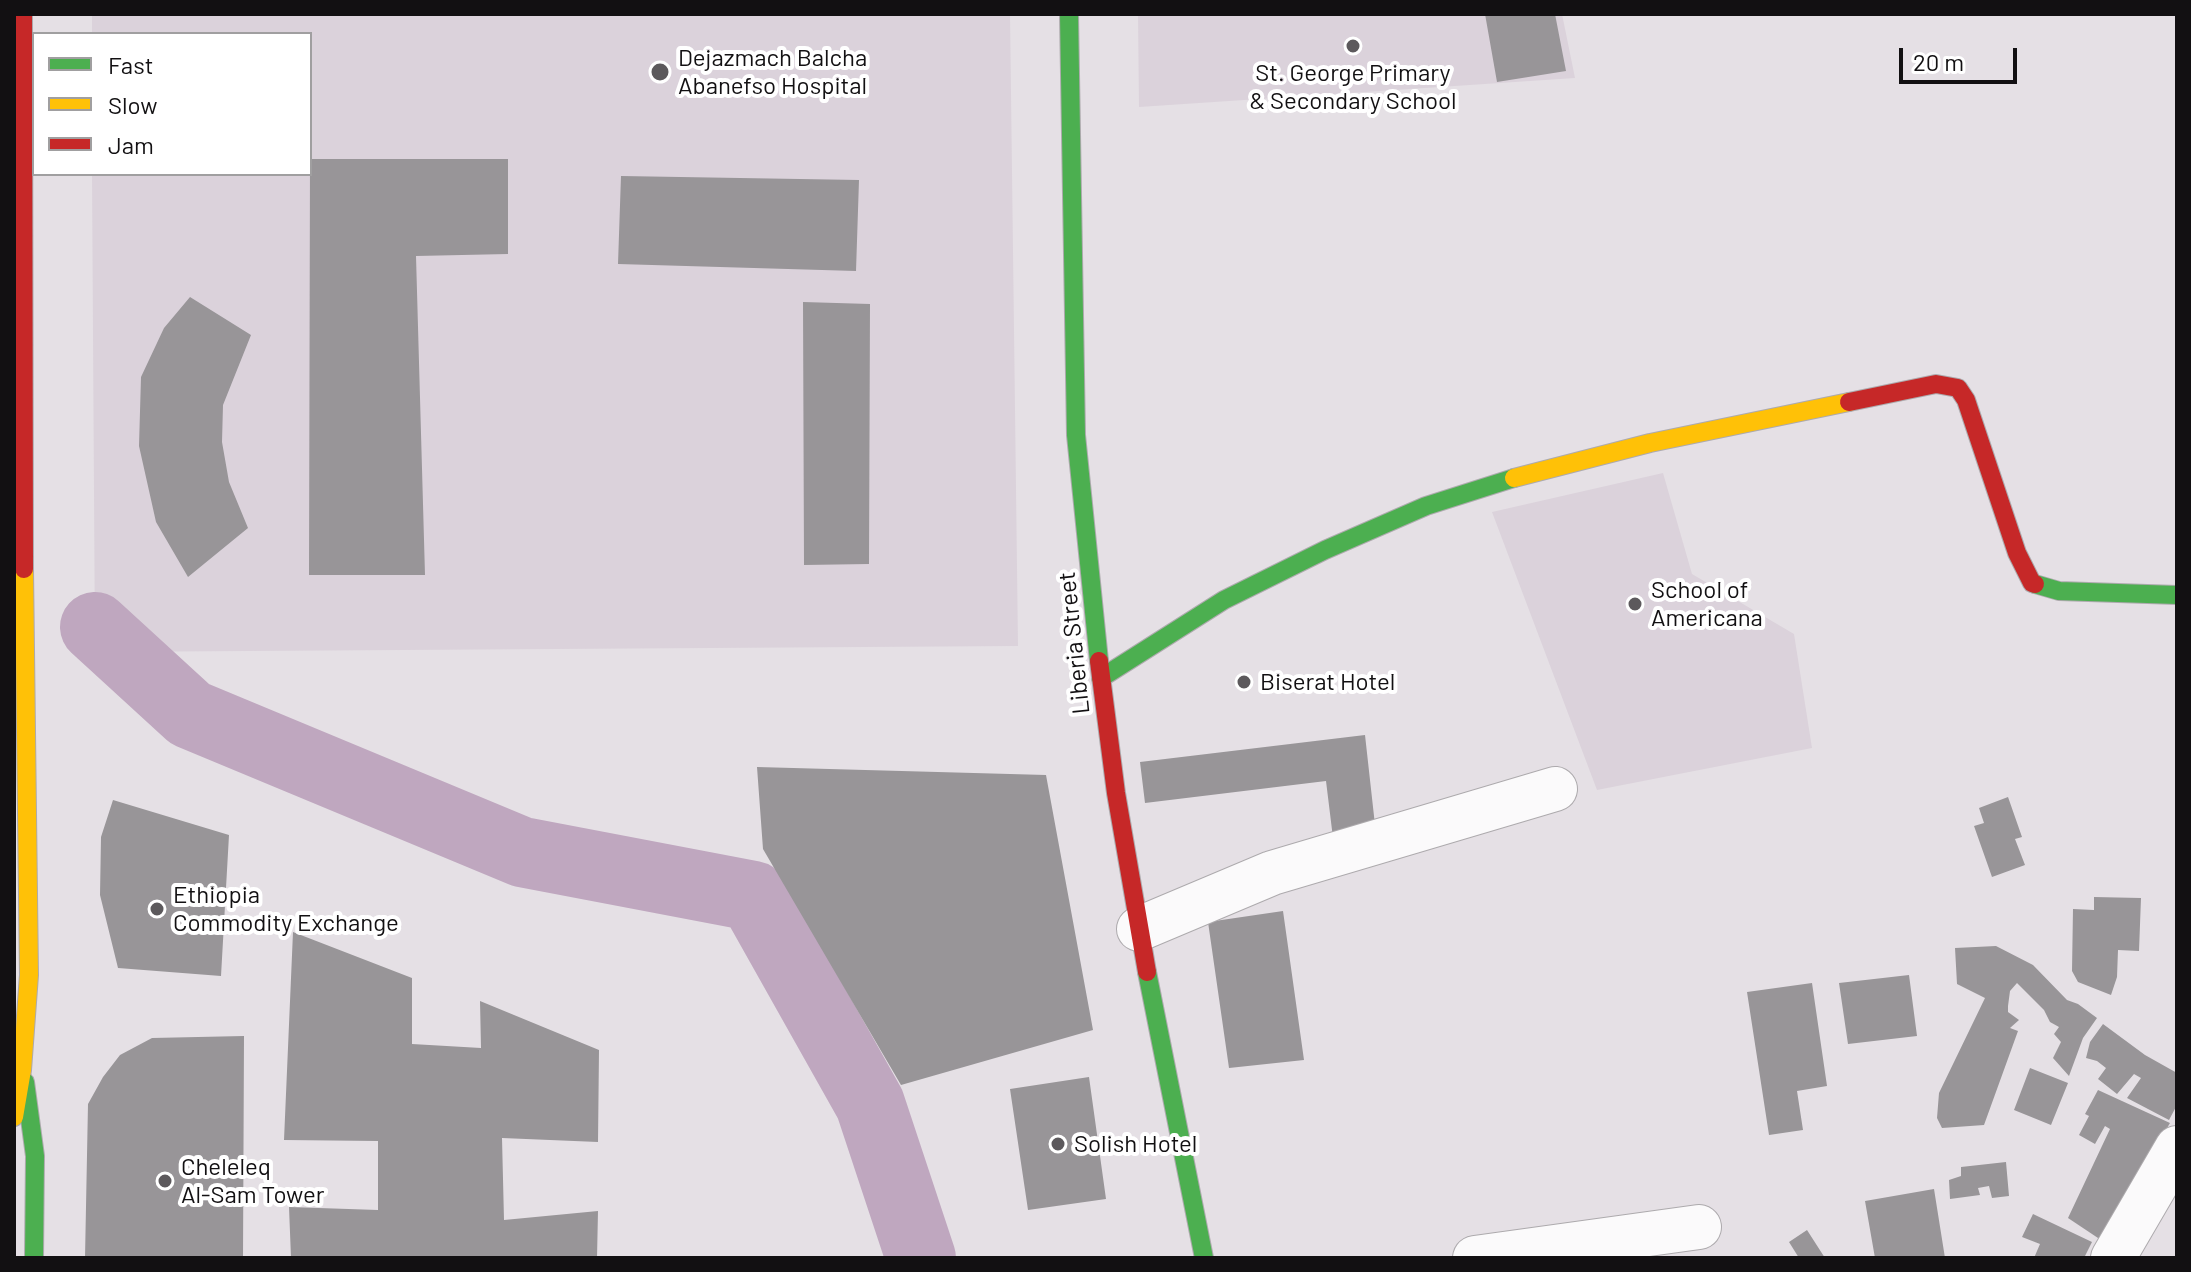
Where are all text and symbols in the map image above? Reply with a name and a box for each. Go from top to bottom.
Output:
legend [32,32,312,176]
scale bar [1903,32,2021,82]
marker: St. George Primary & Secondary School [1344,37,1362,55]
place label: Dejazmach Balcha Abanefso Hospital [678,44,867,100]
text: 20 m [1913,47,1964,76]
text: Fast [108,50,153,79]
place label: St. George Primary & Secondary School [1249,59,1457,115]
marker: Dejazmach Balcha Abanefso Hospital [649,61,671,83]
text: Slow [108,90,157,119]
text: Jam [108,130,154,159]
street label: Liberia Street [1052,570,1096,716]
place label: School of Americana [1651,576,1763,632]
marker: School of Americana [1626,595,1644,613]
place label: Biserat Hotel [1260,668,1395,696]
marker: Biserat Hotel [1235,673,1253,691]
place label: Ethiopia Commodity Exchange [173,881,399,937]
marker: Ethiopia Commodity Exchange [148,900,166,918]
place label: Solish Hotel [1074,1130,1197,1158]
marker: Solish Hotel [1049,1135,1067,1153]
place label: Cheleleq Al-Sam Tower [181,1153,324,1209]
marker: Cheleleq Al-Sam Tower [156,1172,174,1190]

